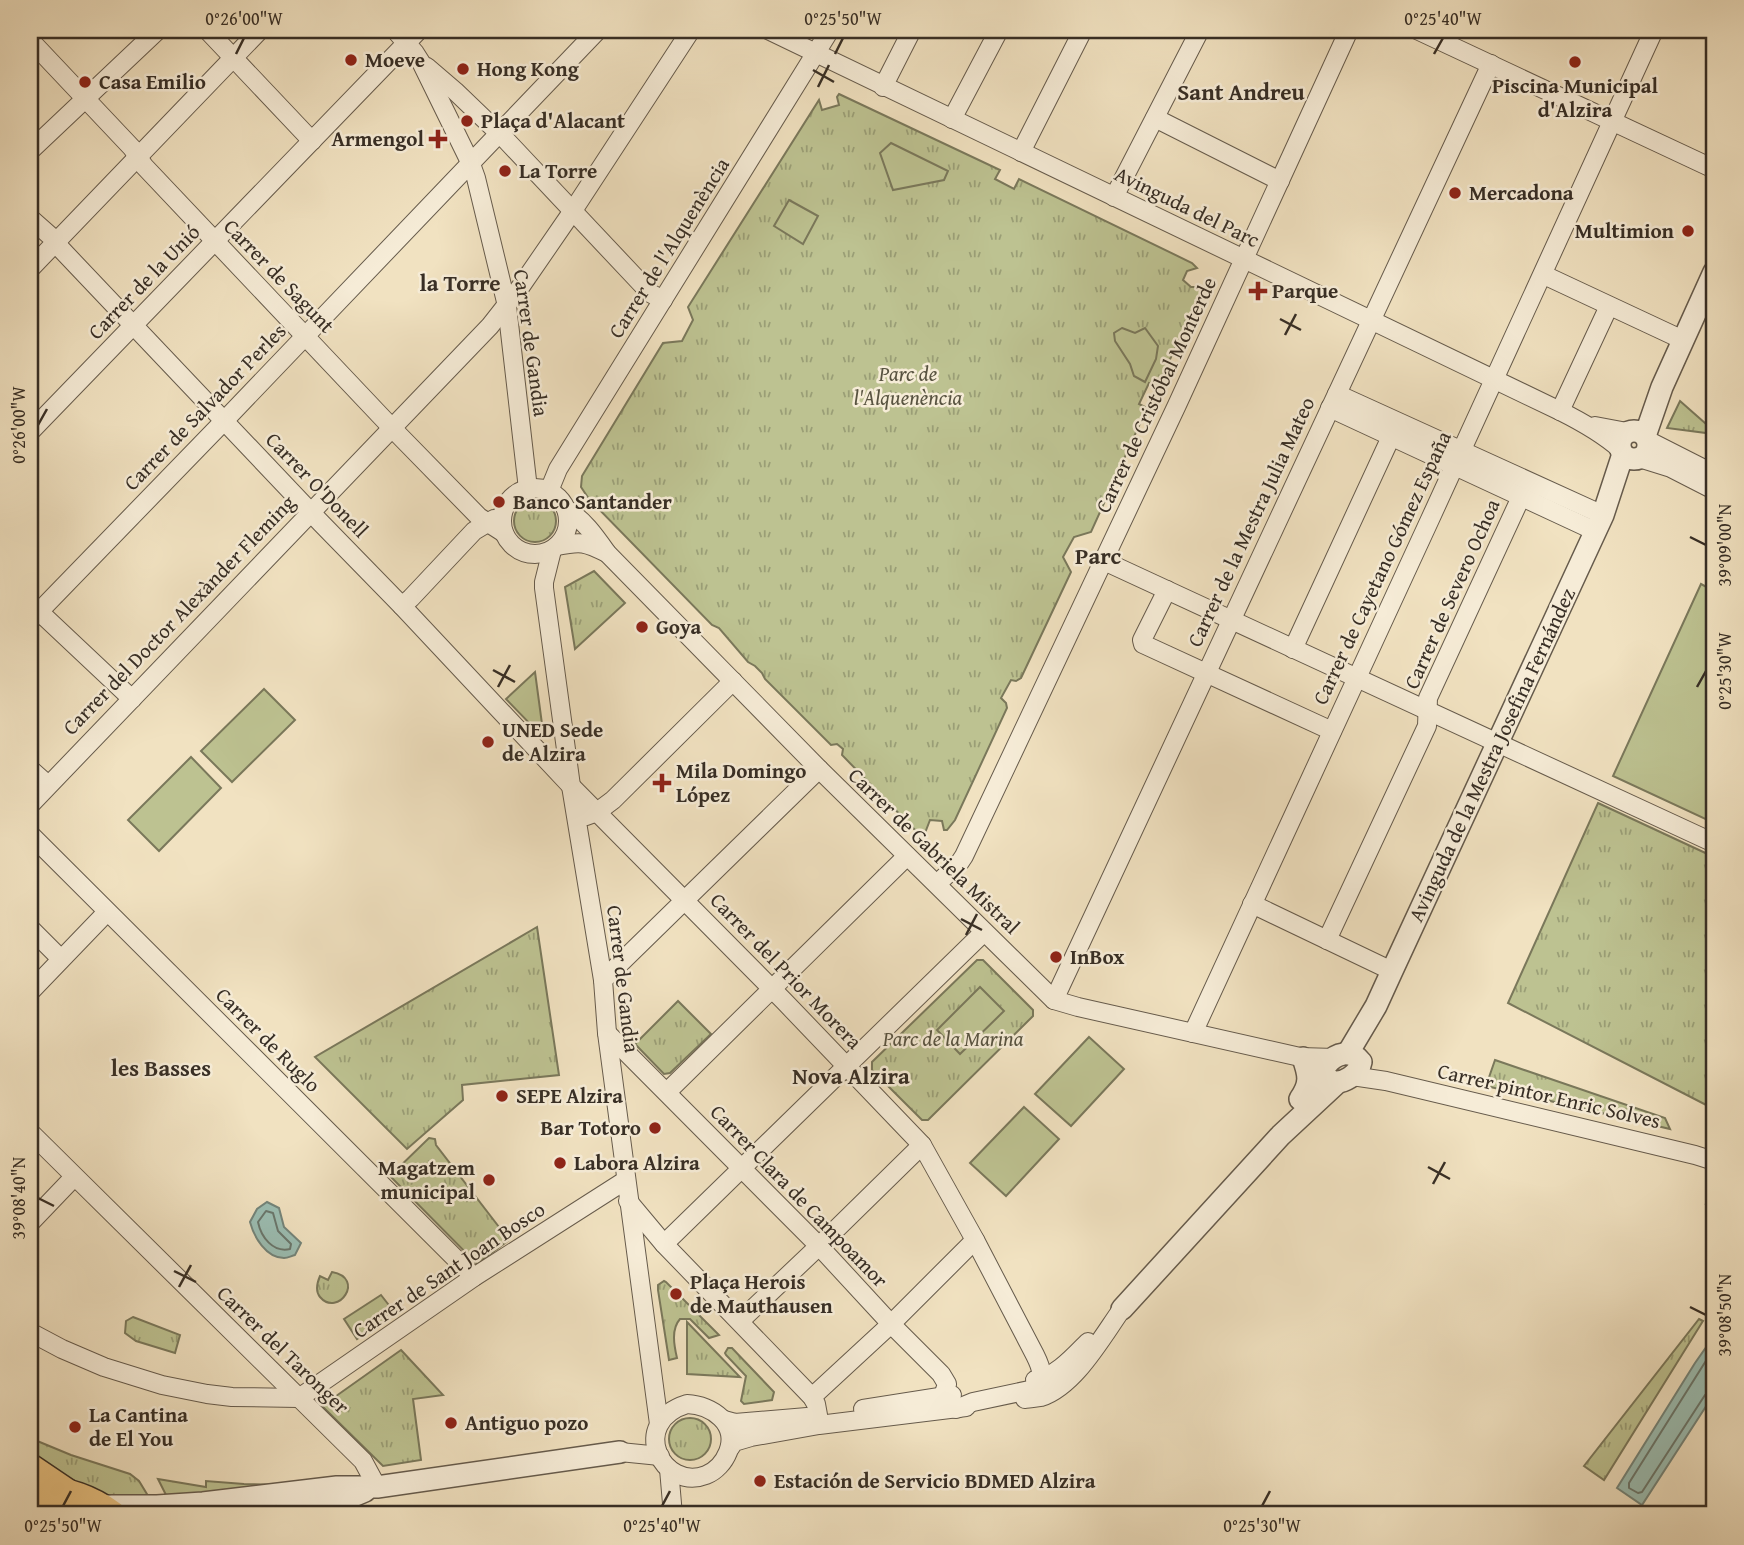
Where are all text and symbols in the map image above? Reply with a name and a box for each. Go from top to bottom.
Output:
text: 0°26'00"W [205,5,284,32]
text: 0°25'50"W [804,5,883,32]
text: 0°25'40"W [1404,5,1483,32]
place label: Moeve [365,44,425,75]
marker: Moeve [343,52,359,68]
place label: Hong Kong [477,53,580,84]
marker: Piscina Municipal d'Alzira [1567,54,1583,70]
marker: Hong Kong [455,61,471,77]
place label: Casa Emilio [99,66,206,97]
place label: Piscina Municipal d'Alzira [1492,70,1659,125]
marker: Casa Emilio [77,74,93,90]
district label: Sant Andreu [1177,75,1306,108]
place label: Plaça d'Alacant [481,105,625,136]
marker: Plaça d'Alacant [459,113,475,129]
place label: Armengol [331,123,424,154]
marker: Armengol [430,131,446,147]
street label: Carrer de l'Alquenència [600,151,737,344]
place label: La Torre [519,155,597,186]
street label: Avinguda del Parc [1109,158,1265,255]
marker: La Torre [497,163,513,179]
place label: Mercadona [1469,177,1574,208]
marker: Mercadona [1447,185,1463,201]
street label: Carrer de Sagunt [217,212,342,340]
place label: Multimion [1575,215,1675,246]
street label: Carrer de la Unió [80,217,207,346]
marker: Multimion [1680,223,1696,239]
district label: la Torre [420,266,500,299]
street label: Carrer de Gandia [506,267,557,419]
street label: Carrer de Cristóbal Monterde [1087,271,1224,518]
place label: Parque [1272,275,1338,306]
marker: Parque [1250,283,1266,299]
street label: Carrer de Salvador Perles [116,316,293,497]
park label: Parc de l'Alquenència [854,358,963,413]
text: 0°26'00"W [5,385,32,464]
street label: Carrer de la Mestra Julia Mateo [1179,392,1322,652]
street label: Carrer O'Donell [259,425,376,545]
street label: Carrer de Cayetano Gómez España [1304,426,1459,710]
place label: Banco Santander [513,486,672,517]
street label: Carrer del Doctor Alexànder Fleming [55,487,303,742]
marker: Banco Santander [491,494,507,510]
street label: Carrer de Severo Ochoa [1396,494,1507,694]
text: 39°09'00"N [1711,503,1738,586]
district label: Parc [1075,539,1121,572]
street label: Avinguda de la Mestra Josefina Fernández [1400,583,1583,927]
place label: Goya [656,611,701,642]
marker: Goya [634,619,650,635]
text: 0°25'30"W [1711,631,1738,710]
place label: UNED Sede de Alzira [502,714,603,769]
marker: UNED Sede de Alzira [480,734,496,750]
place label: Mila Domingo López [676,755,806,810]
street label: Carrer de Gabriela Mistral [841,760,1027,941]
marker: Mila Domingo López [654,775,670,791]
street label: Carrer del Prior Morera [703,885,870,1056]
street label: Carrer de Gandia [599,903,648,1054]
place label: InBox [1070,941,1124,972]
marker: InBox [1048,949,1064,965]
street label: Carrer de Ruglo [209,980,328,1099]
park label: Parc de la Marina [882,1023,1024,1054]
district label: les Basses [111,1051,211,1084]
street label: Carrer pintor Enric Solves [1435,1055,1664,1136]
district label: Nova Alzira [792,1059,910,1092]
place label: SEPE Alzira [516,1080,623,1111]
marker: SEPE Alzira [494,1088,510,1104]
street label: Carrer Clara de Campoamor [703,1097,896,1295]
place label: Bar Totoro [541,1112,641,1143]
marker: Bar Totoro [647,1120,663,1136]
place label: Labora Alzira [574,1147,700,1178]
place label: Magatzem municipal [378,1152,475,1207]
marker: Labora Alzira [552,1155,568,1171]
text: 39°08'40"N [5,1156,32,1239]
marker: Magatzem municipal [481,1172,497,1188]
street label: Carrer de Sant Joan Bosco [346,1194,551,1346]
place label: Plaça Herois de Mauthausen [690,1266,833,1321]
text: 39°08'50"N [1711,1273,1738,1356]
street label: Carrer del Taronger [210,1278,357,1421]
marker: Plaça Herois de Mauthausen [668,1286,684,1302]
place label: La Cantina de El You [89,1399,188,1454]
place label: Antiguo pozo [465,1407,589,1438]
marker: Antiguo pozo [443,1415,459,1431]
marker: La Cantina de El You [67,1419,83,1435]
place label: Estación de Servicio BDMED Alzira [774,1465,1096,1496]
marker: Estación de Servicio BDMED Alzira [752,1473,768,1489]
text: 0°25'50"W [24,1512,103,1539]
text: 0°25'40"W [623,1512,702,1539]
text: 0°25'30"W [1223,1512,1302,1539]

